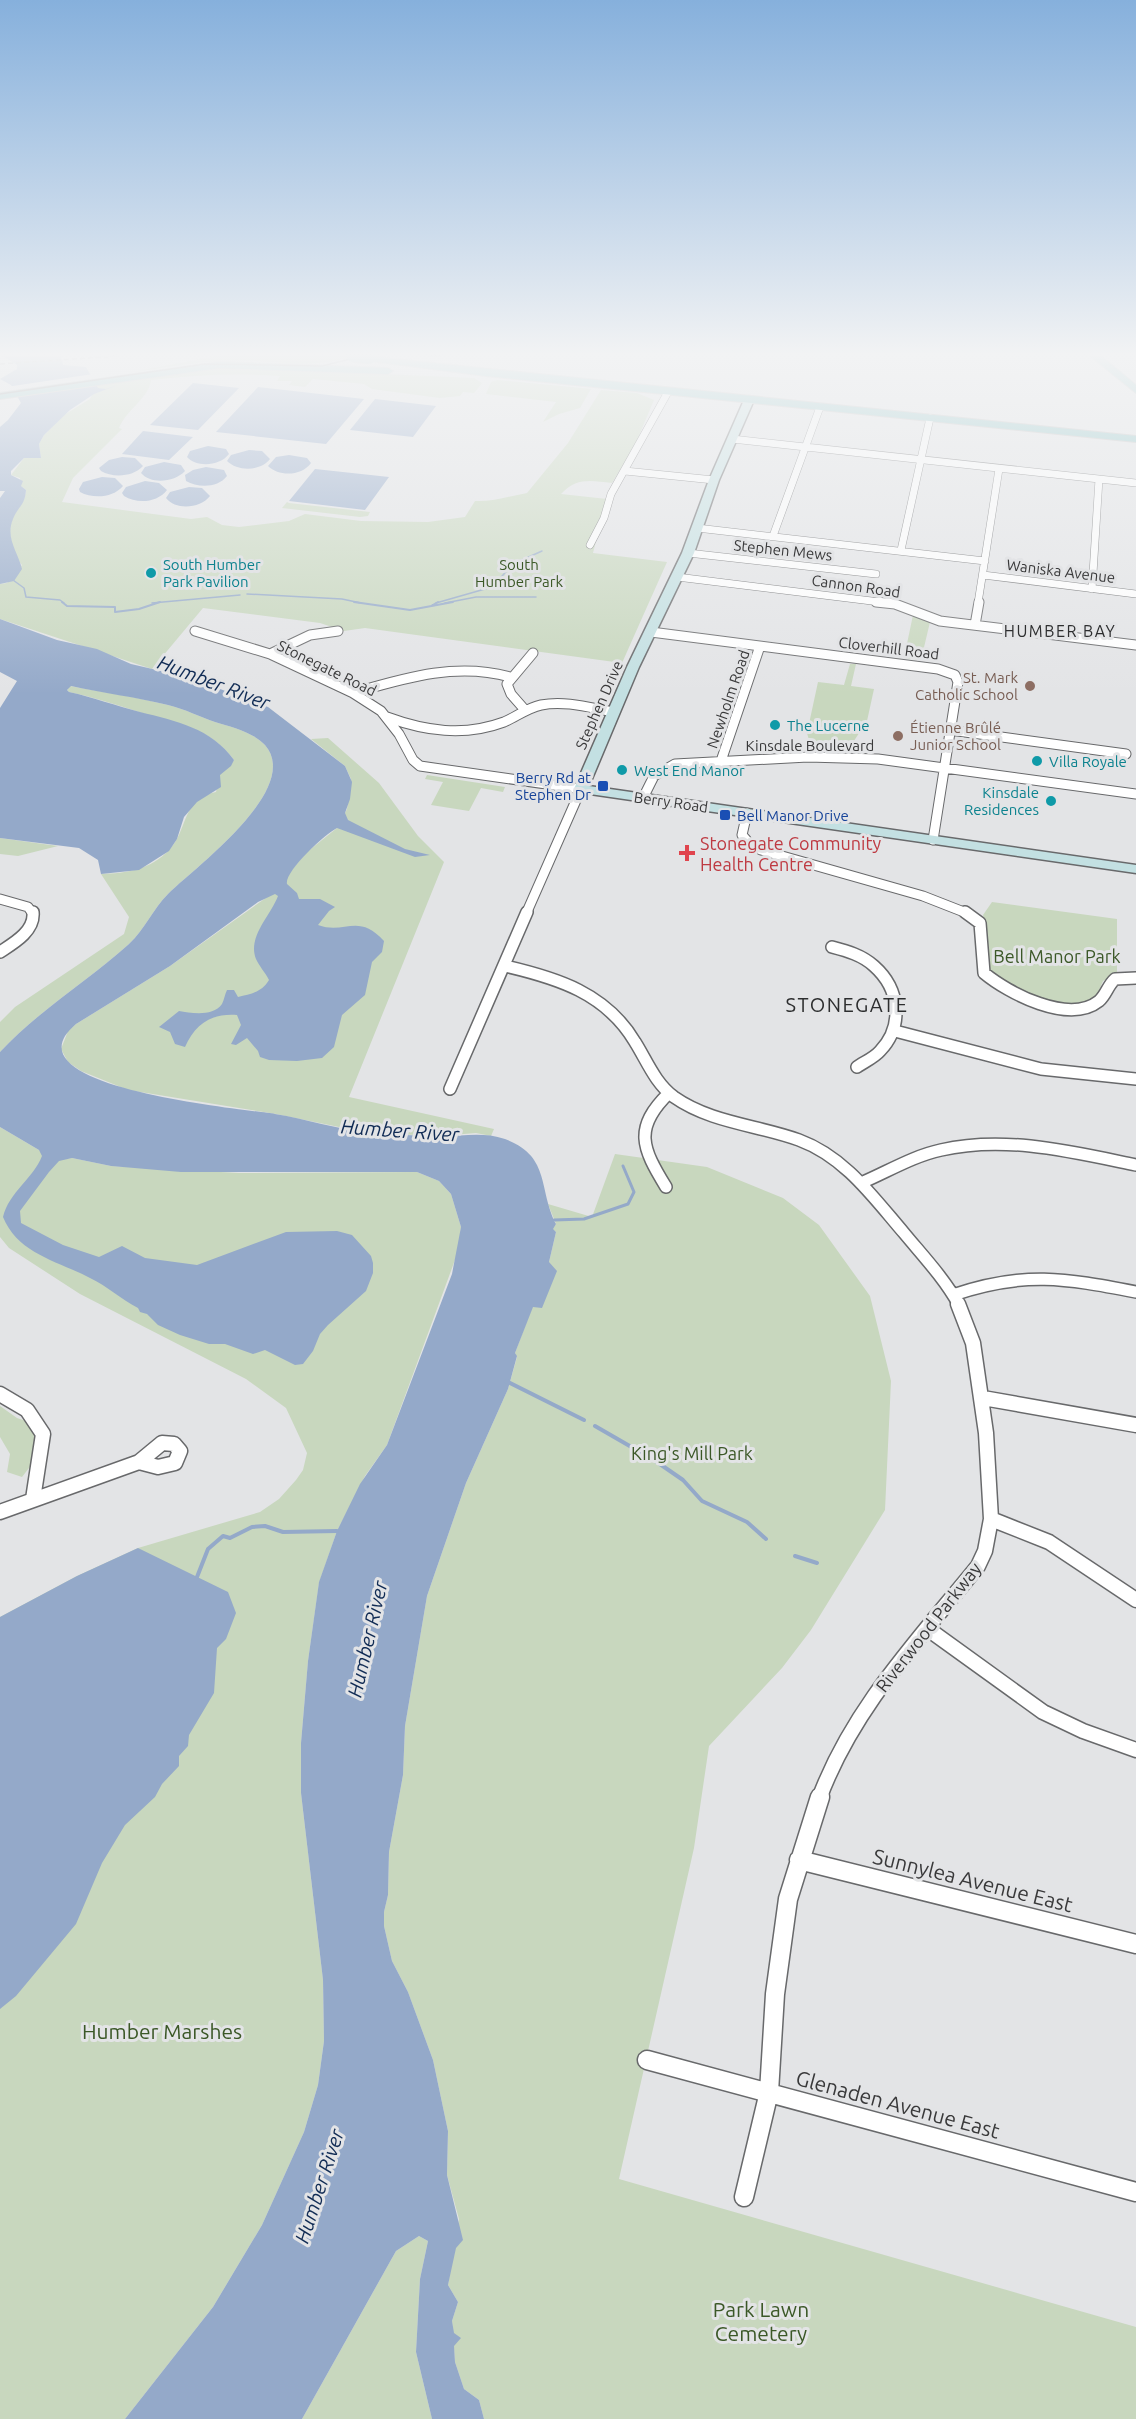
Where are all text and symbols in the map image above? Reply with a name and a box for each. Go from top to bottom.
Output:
street label: Stephen Mews [733,536,833,564]
place label: South Humber Park Pavilion [163,556,261,590]
park label: South Humber Park [475,556,563,590]
street label: Waniska Avenue [1006,556,1116,586]
marker: South Humber Park Pavilion [144,566,158,580]
street label: Cannon Road [811,571,901,601]
district label: HUMBER BAY [1004,622,1116,640]
street label: Cloverhill Road [838,633,940,663]
street label: Stonegate Road [275,637,379,699]
street label: Newholm Road [703,648,753,750]
water label: Humber River [154,650,275,714]
street label: Stephen Drive [572,658,626,752]
place label: St. Mark Catholic School [915,669,1018,703]
marker: St. Mark Catholic School [1023,679,1037,693]
place label: The Lucerne [787,717,870,734]
marker: The Lucerne [768,718,782,732]
place label: Étienne Brûlé Junior School [910,719,1001,753]
marker: Étienne Brûlé Junior School [891,729,905,743]
street label: Kinsdale Boulevard [746,737,874,754]
place label: Villa Royale [1049,753,1127,770]
marker: Villa Royale [1030,754,1044,768]
place label: West End Manor [634,762,745,779]
marker: West End Manor [615,763,629,777]
place label: Berry Rd at Stephen Dr [515,769,591,803]
marker: Berry Rd at Stephen Dr [596,779,610,793]
place label: Kinsdale Residences [964,784,1039,818]
street label: Berry Road [633,788,709,816]
marker: Kinsdale Residences [1044,794,1058,808]
place label: Bell Manor Drive [737,807,849,824]
marker: Bell Manor Drive [718,808,732,822]
place label: Stonegate Community Health Centre [700,833,882,874]
marker: Stonegate Community Health Centre [678,844,696,862]
park label: Bell Manor Park [993,946,1121,966]
district label: STONEGATE [786,993,908,1016]
water label: Humber River [340,1114,461,1146]
park label: King's Mill Park [631,1443,753,1463]
street label: Riverwood Parkway [871,1558,985,1696]
water label: Humber River [342,1577,392,1699]
street label: Sunnylea Avenue East [871,1844,1075,1916]
park label: Humber Marshes [82,2019,242,2043]
street label: Glenaden Avenue East [793,2065,1003,2143]
water label: Humber River [290,2125,349,2246]
park label: Park Lawn Cemetery [713,2297,809,2345]

